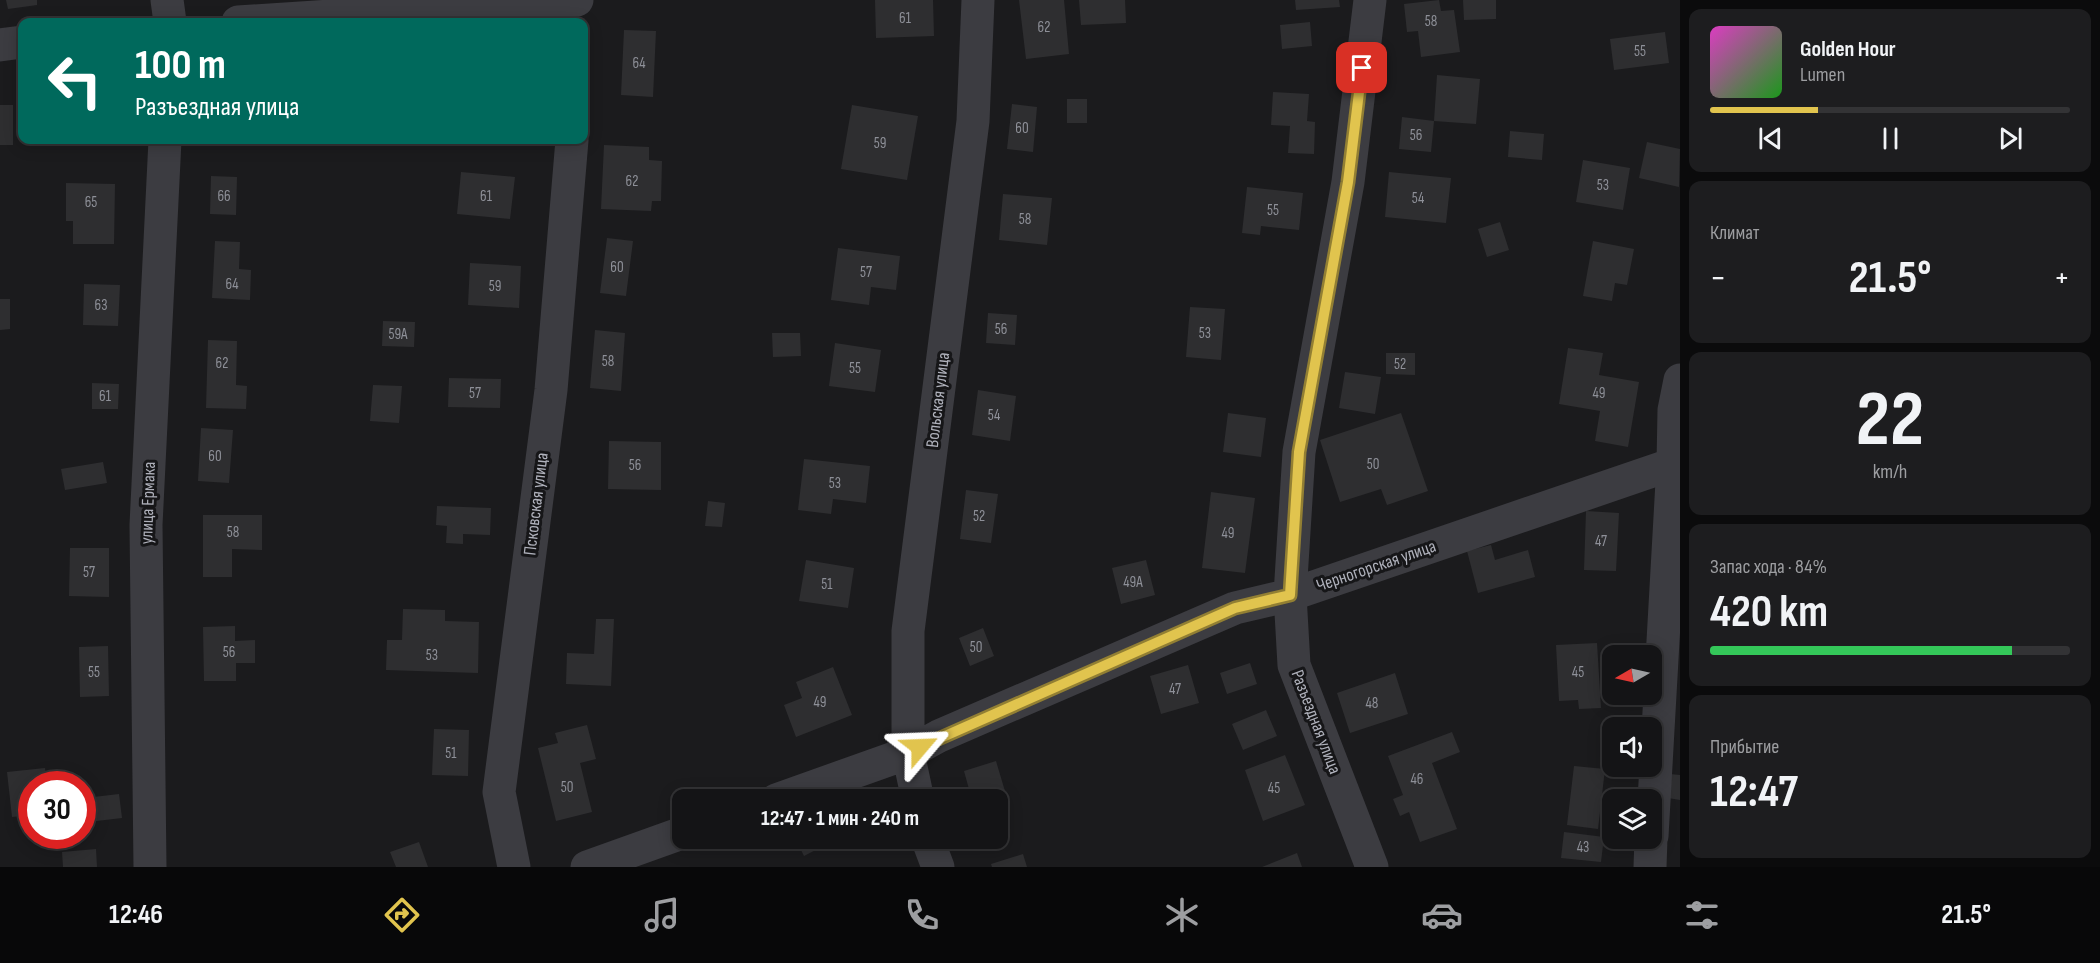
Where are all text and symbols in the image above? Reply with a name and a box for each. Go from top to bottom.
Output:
house number: 61 [899,9,912,28]
house number: 58 [1425,12,1437,31]
house number: 62 [1038,18,1050,37]
text: Golden Hour [1800,36,1896,63]
text: 100 m [135,40,226,91]
icon: left [36,42,114,120]
pin [1336,42,1387,93]
house number: 55 [1634,42,1646,61]
icon: arrive [1345,51,1378,84]
house number: 64 [632,54,646,73]
text: Lumen [1800,63,1845,87]
text: Разъездная улица [135,91,299,123]
house number: 60 [1015,119,1029,138]
icon: previous [1754,122,1787,155]
icon: pause [1874,122,1907,155]
icon: next [1994,122,2027,155]
house number: 56 [1410,126,1422,145]
house number: 59 [874,134,886,153]
house number: 62 [626,172,638,191]
house number: 53 [1597,176,1609,195]
house number: 66 [217,187,231,206]
house number: 61 [480,187,493,206]
house number: 54 [1412,189,1424,208]
house number: 65 [85,193,97,212]
house number: 55 [1267,201,1279,220]
house number: 58 [1019,210,1031,229]
text: Климат [1710,221,1760,245]
text: 21.5° [1849,251,1931,306]
house number: 60 [610,258,624,277]
text: − [1710,258,1726,298]
text: + [2054,258,2070,298]
house number: 57 [860,263,872,282]
house number: 64 [225,275,239,294]
house number: 59 [489,277,501,296]
house number: 63 [95,296,107,315]
house number: 56 [995,320,1007,339]
house number: 53 [1199,324,1211,343]
house number: 59А [388,325,408,344]
street label: Вольская улица [922,351,954,449]
house number: 58 [602,352,614,371]
house number: 62 [216,354,228,373]
house number: 52 [1394,355,1406,374]
house number: 55 [849,359,861,378]
text: 22 [1856,374,1924,467]
house number: 57 [469,384,481,403]
house number: 49 [1593,384,1605,403]
house number: 61 [99,387,112,406]
house number: 54 [988,406,1000,425]
house number: 60 [208,447,222,466]
street label: Псковская улица [519,451,553,557]
house number: 50 [1367,455,1379,474]
house number: 56 [629,456,641,475]
text: km/h [1873,460,1907,484]
street label: улица Ермака [136,461,160,545]
house number: 53 [829,474,841,493]
house number: 52 [973,507,985,526]
house number: 58 [227,523,239,542]
house number: 49 [1222,524,1234,543]
house number: 47 [1595,532,1607,551]
street label: Черногорская улица [1313,536,1439,596]
text: Запас хода · 84% [1710,555,1827,579]
house number: 57 [83,563,95,582]
house number: 49А [1123,573,1143,592]
house number: 51 [821,575,833,594]
text: 420 km [1710,585,1828,640]
house number: 50 [970,638,982,657]
house number: 56 [223,643,235,662]
north arrow [1602,645,1662,705]
map controls [1602,645,1662,849]
house number: 53 [426,646,438,665]
house number: 55 [88,663,100,682]
house number: 45 [1572,663,1584,682]
street label: Разъездная улица [1287,667,1345,777]
house number: 47 [1169,680,1181,699]
house number: 49 [814,693,826,712]
house number: 48 [1366,694,1378,713]
position arrow [888,715,952,779]
button: sound [1602,717,1662,777]
text: Прибытие [1710,735,1779,759]
house number: 51 [445,744,457,763]
text: 12:47 [1710,765,1798,820]
house number: 46 [1411,770,1423,789]
speed limit sign: 30 [18,771,96,849]
house number: 50 [561,778,573,797]
house number: 45 [1268,779,1280,798]
button: layers [1602,789,1662,849]
text: 12:47 · 1 мин · 240 m [761,805,919,832]
house number: 43 [1577,838,1589,857]
icon: directions [381,894,423,936]
icon: music [641,894,683,936]
icon: phone [901,894,943,936]
icon: climate [1161,894,1203,936]
icon: car [1421,894,1463,936]
icon: filters [1681,894,1723,936]
text: 12:46 [109,899,163,931]
text: 21.5° [1941,899,1991,931]

